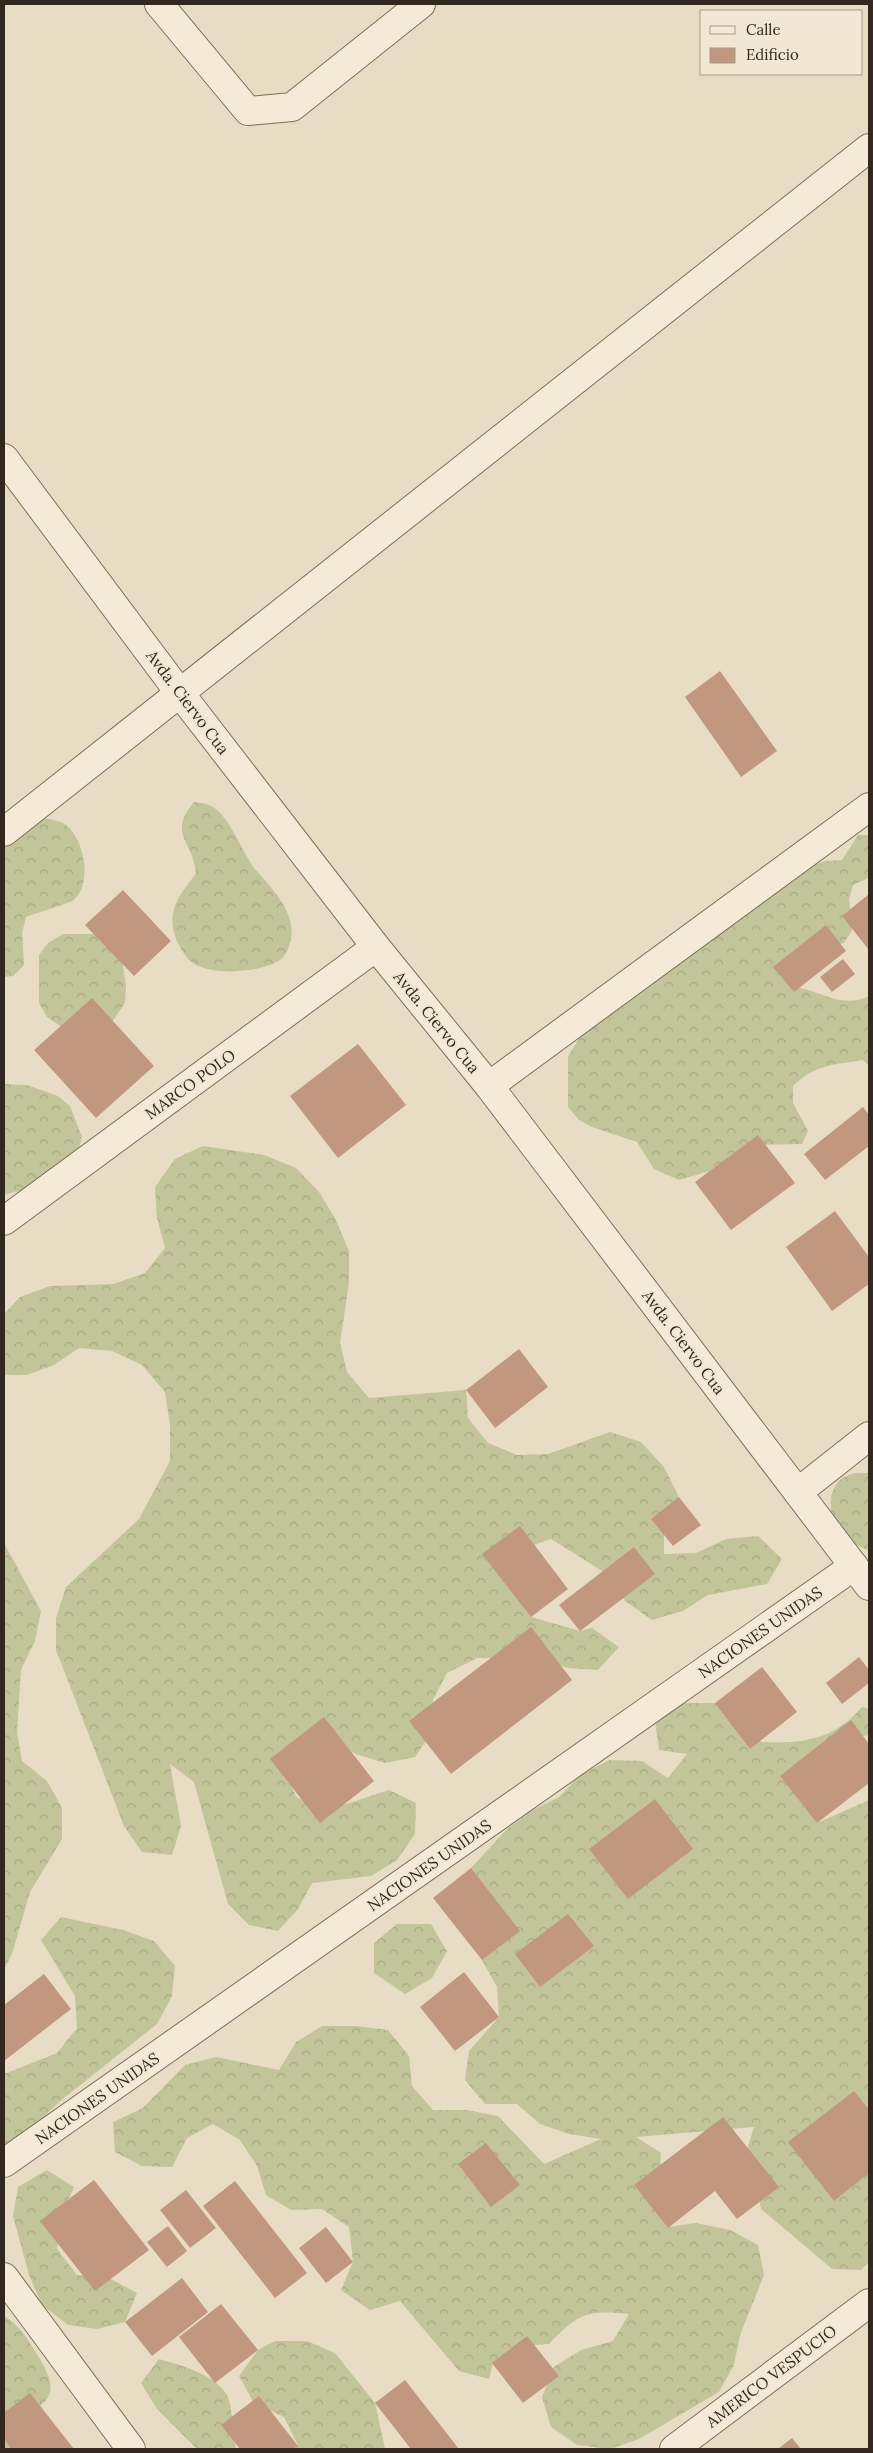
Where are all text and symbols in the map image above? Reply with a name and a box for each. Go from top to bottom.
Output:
legend [700,10,863,75]
text: Calle [746,20,781,39]
text: Edificio [746,45,799,64]
street label: Avda. Ciervo Cua [142,645,234,758]
street label: Avda. Ciervo Cua [389,966,484,1077]
street label: MARCO POLO [141,1045,239,1123]
street label: Avda. Ciervo Cua [638,1285,730,1398]
street label: NACIONES UNIDAS [694,1582,826,1682]
street label: NACIONES UNIDAS [363,1815,495,1915]
street label: NACIONES UNIDAS [31,2048,163,2148]
street label: AMERICO VESPUCIO [701,2320,840,2432]

